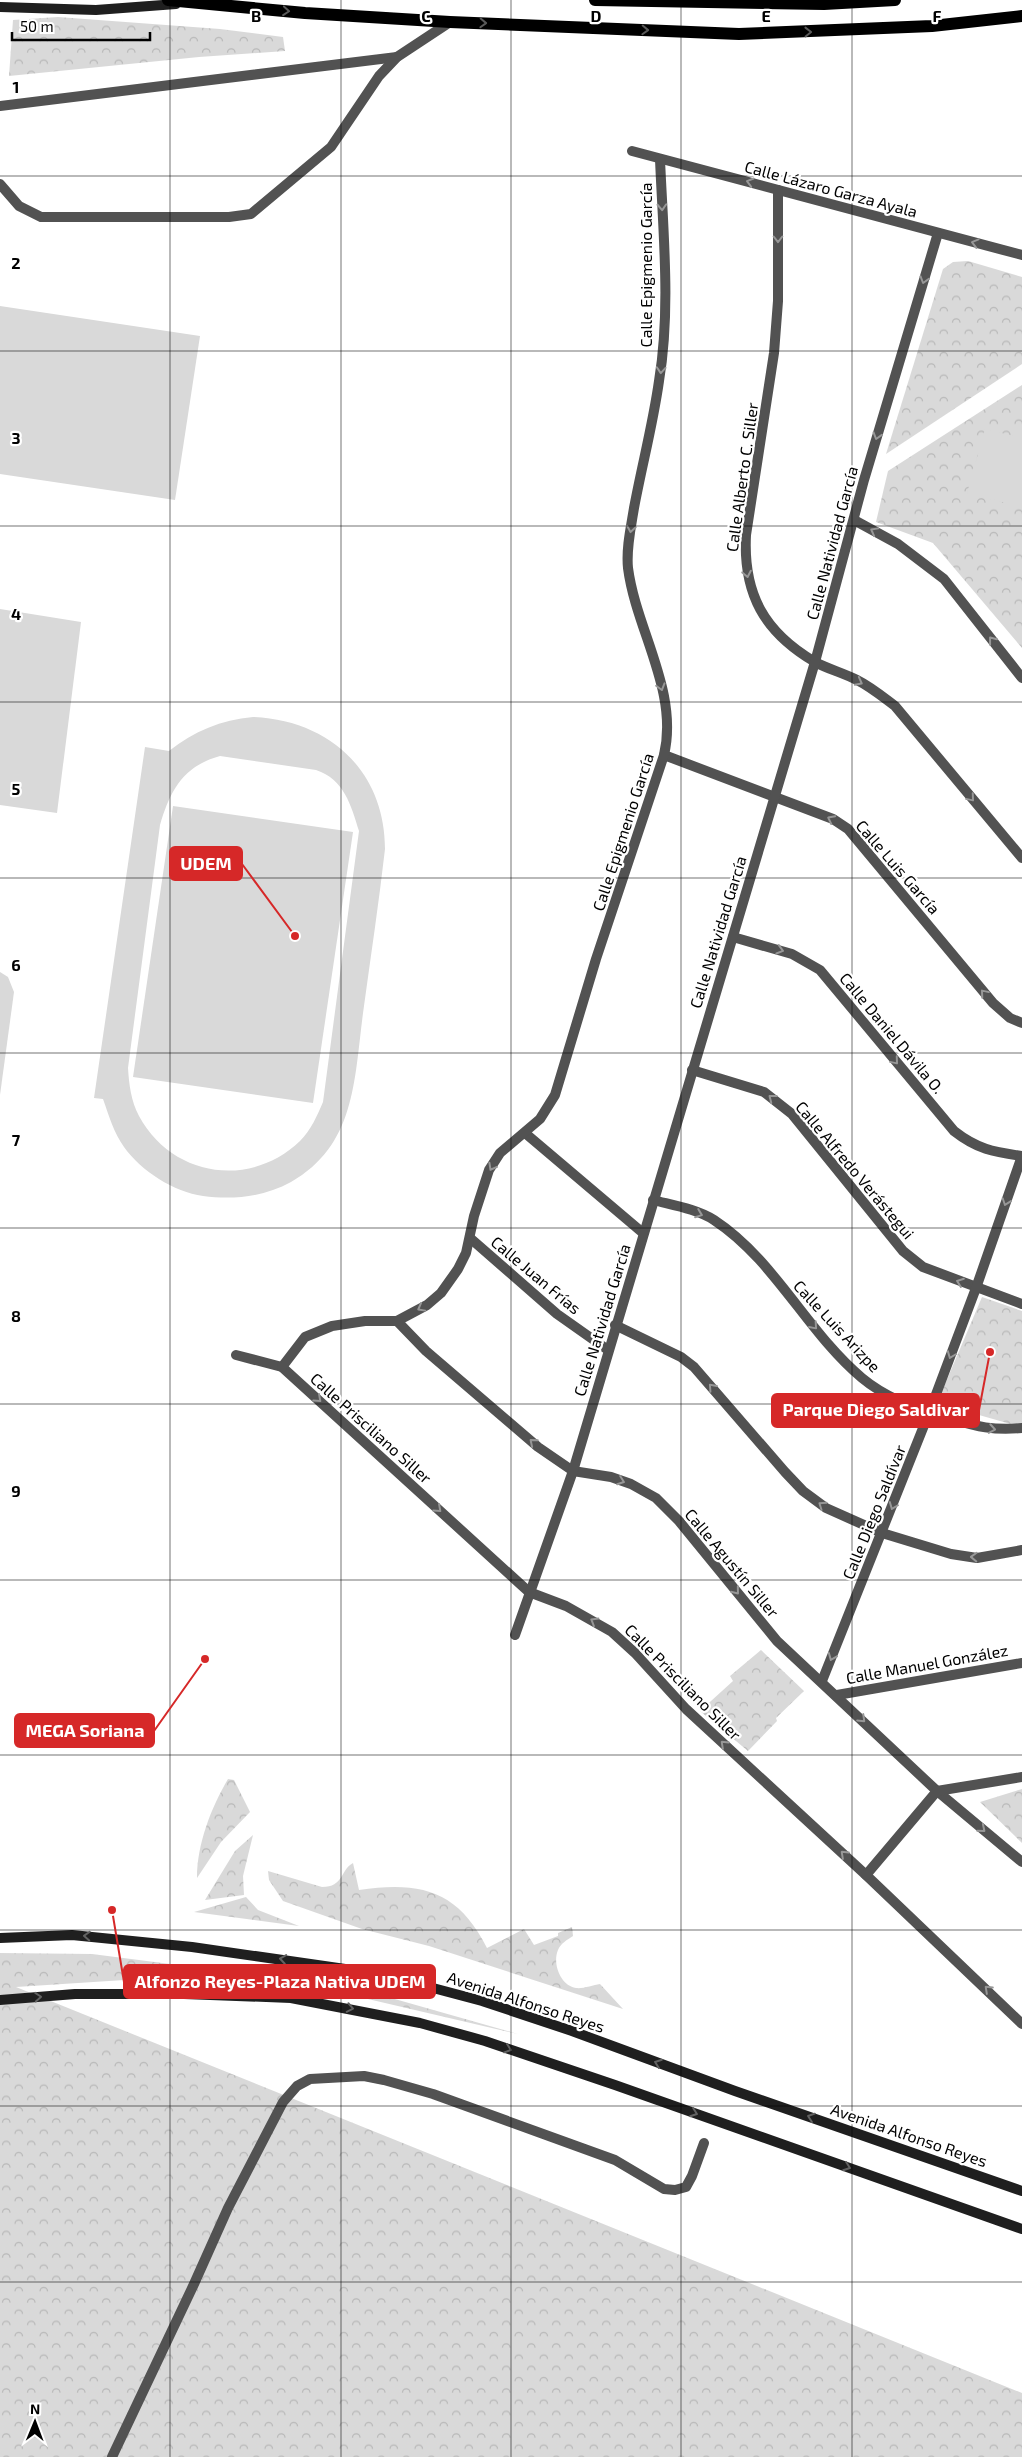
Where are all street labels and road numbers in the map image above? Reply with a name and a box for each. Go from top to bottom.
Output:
street label: Calle Lázaro Garza Ayala [743,156,920,221]
street label: Calle Epigmenio García [636,183,655,347]
street label: Calle Alberto C. Siller [722,400,761,553]
street label: Calle Natividad García [802,464,861,622]
street label: Calle Epigmenio García [588,751,657,913]
street label: Calle Luis García [852,816,944,918]
street label: Calle Natividad García [685,853,750,1010]
street label: Calle Daniel Dávila O. [836,968,949,1097]
street label: Calle Alfredo Verástegui [792,1097,919,1242]
street label: Calle Juan Frías [488,1232,585,1318]
street label: Calle Natividad García [569,1241,634,1398]
street label: Calle Luis Arizpe [790,1276,885,1375]
street label: Calle Prisciliano Siller [307,1368,436,1487]
street label: Calle Diego Saldívar [838,1441,909,1582]
street label: Calle Agustín Siller [681,1505,784,1621]
street label: Calle Prisciliano Siller [621,1620,746,1744]
street label: Calle Manuel González [844,1640,1009,1687]
street label: Avenida Alfonso Reyes [445,1967,607,2036]
street label: Avenida Alfonso Reyes [828,2099,990,2170]

